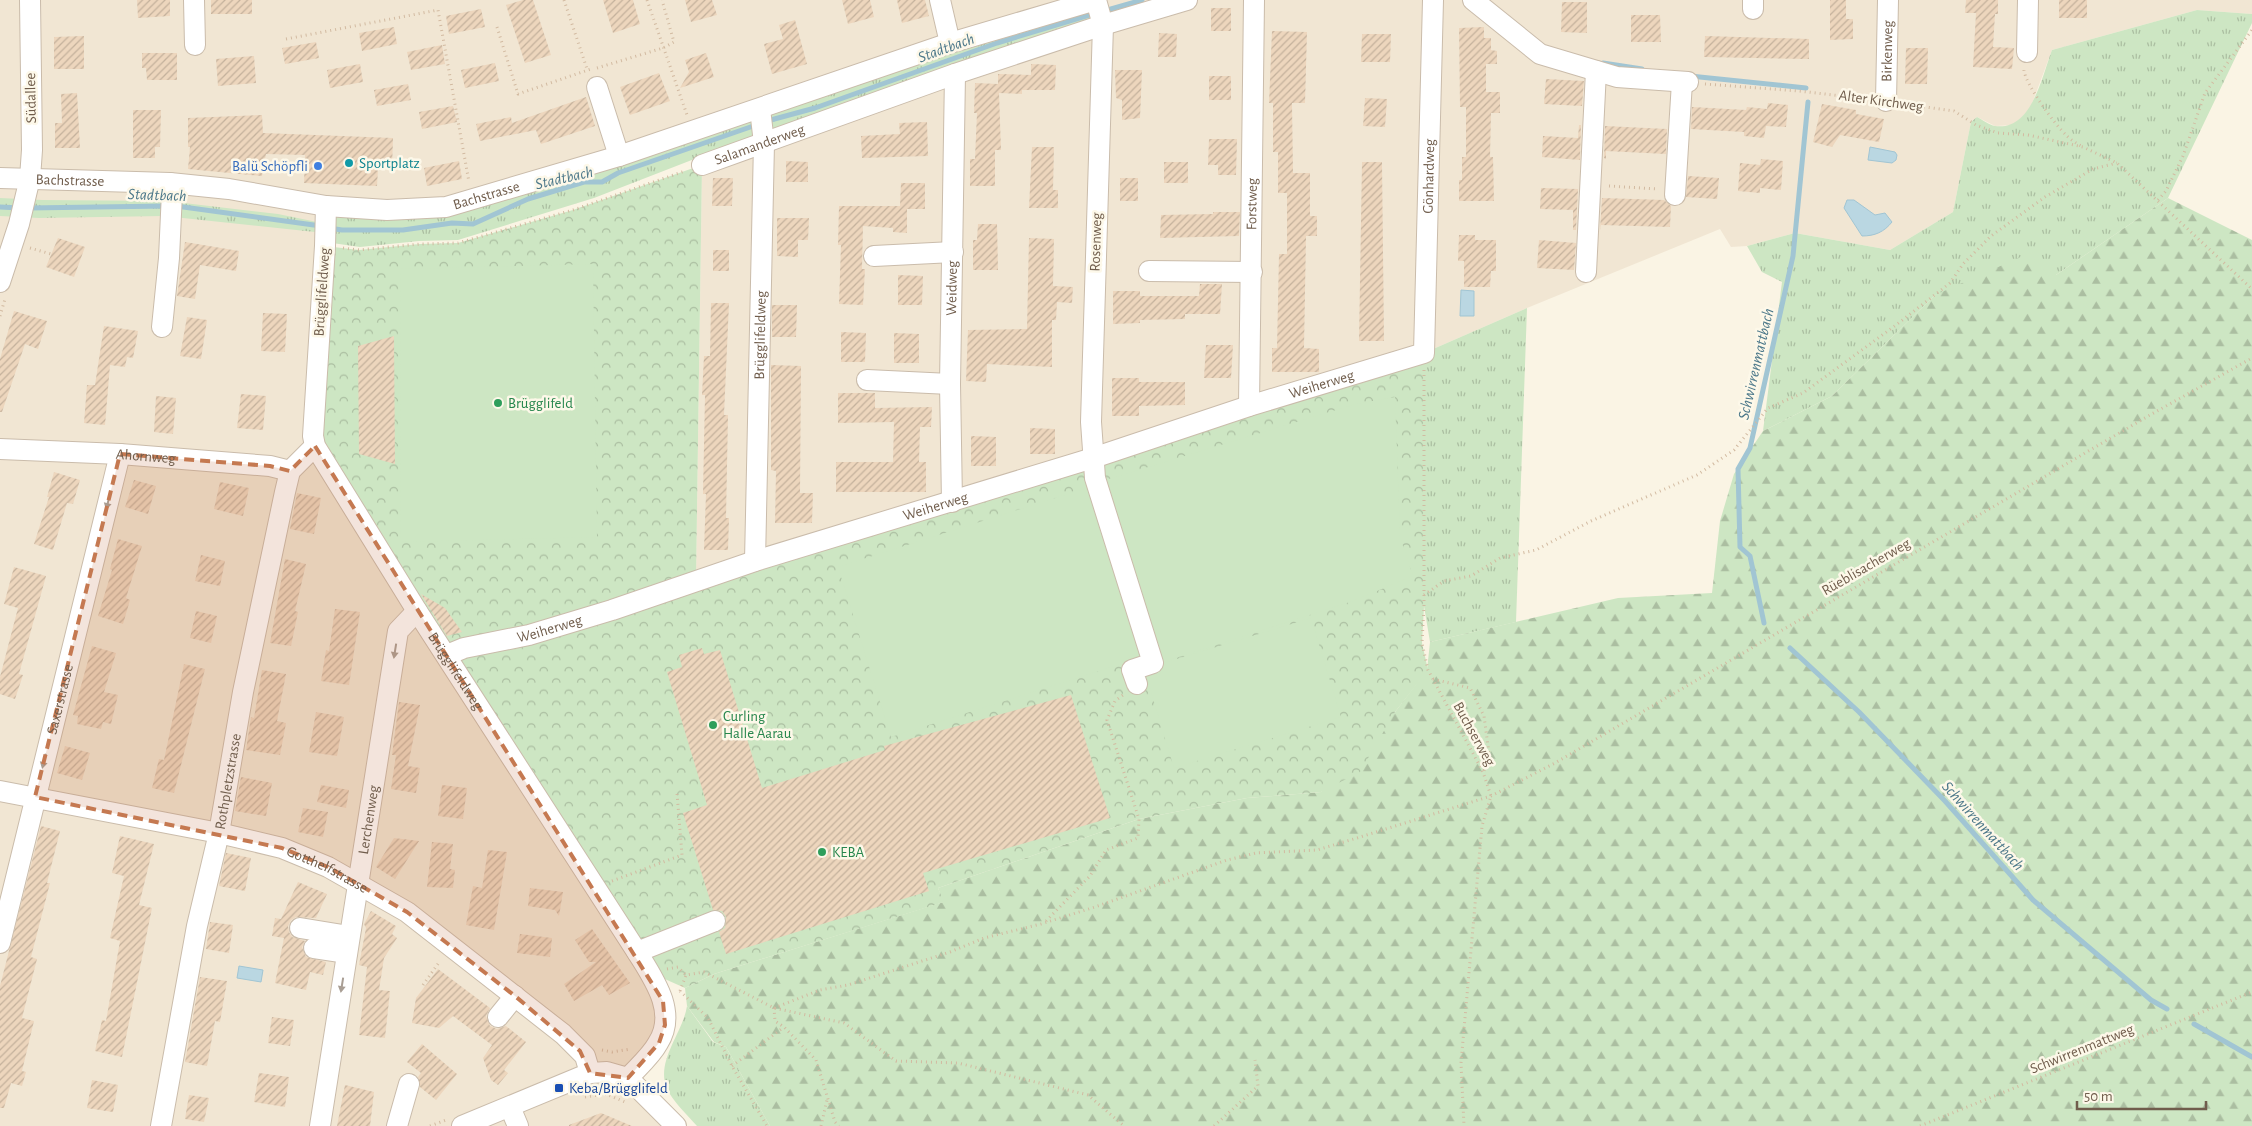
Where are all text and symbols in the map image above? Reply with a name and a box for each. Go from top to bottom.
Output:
street label: Birkenweg [1879,19,1895,82]
water label: Stadtbach [916,30,976,66]
street label: Südallee [23,72,39,123]
street label: Alter Kirchweg [1838,88,1925,114]
street label: Salamanderweg [712,121,807,167]
street label: Gönhardweg [1420,138,1437,214]
place label: Sportplatz [359,156,420,171]
marker: Sportplatz [343,157,355,169]
place label: Balü Schöpfli [232,159,308,174]
marker: Balü Schöpfli [312,160,324,172]
water label: Stadtbach [534,164,594,192]
street label: Bachstrasse [35,172,105,189]
street label: Forstweg [1244,177,1259,230]
street label: Bachstrasse [451,178,521,212]
water label: Stadtbach [127,186,187,204]
street label: Rosenweg [1087,212,1105,272]
street label: Brügglifeldweg [311,246,333,337]
street label: Weidweg [944,260,960,316]
street label: Brügglifeldweg [751,290,768,380]
water label: Schwirrenmattbach [1735,307,1777,421]
street label: Weiherweg [1287,367,1356,401]
place label: Brügglifeld [508,396,573,411]
marker: Brügglifeld [492,397,504,409]
street label: Ahornweg [115,446,177,466]
street label: Weiherweg [901,489,970,523]
one-way arrow [104,494,112,509]
street label: Rüeblisacherweg [1819,535,1913,598]
street label: Weiherweg [516,612,584,645]
street label: Brügglifeldweg [425,630,487,713]
one-way arrow [390,644,398,660]
street label: Saxerstrasse [44,662,76,736]
street label: Buchserweg [1450,699,1498,769]
place label: Curling Halle Aarau [723,709,792,741]
marker: Curling Halle Aarau [707,719,719,731]
street label: Rothpletzstrasse [212,732,243,831]
one-way arrow [40,754,48,769]
water label: Schwirrenmattbach [1939,778,2027,874]
street label: Lerchenweg [355,783,381,855]
street label: Gotthelfstrasse [285,843,371,896]
place label: KEBA [832,845,864,860]
marker: KEBA [816,846,828,858]
one-way arrow [337,977,345,993]
street label: Schwirrenmattweg [2028,1021,2137,1077]
scale bar [2077,1078,2206,1110]
place label: Keba/Brügglifeld [569,1081,668,1096]
marker: Keba/Brügglifeld [553,1082,565,1094]
text: 50 m [2084,1089,2113,1104]

